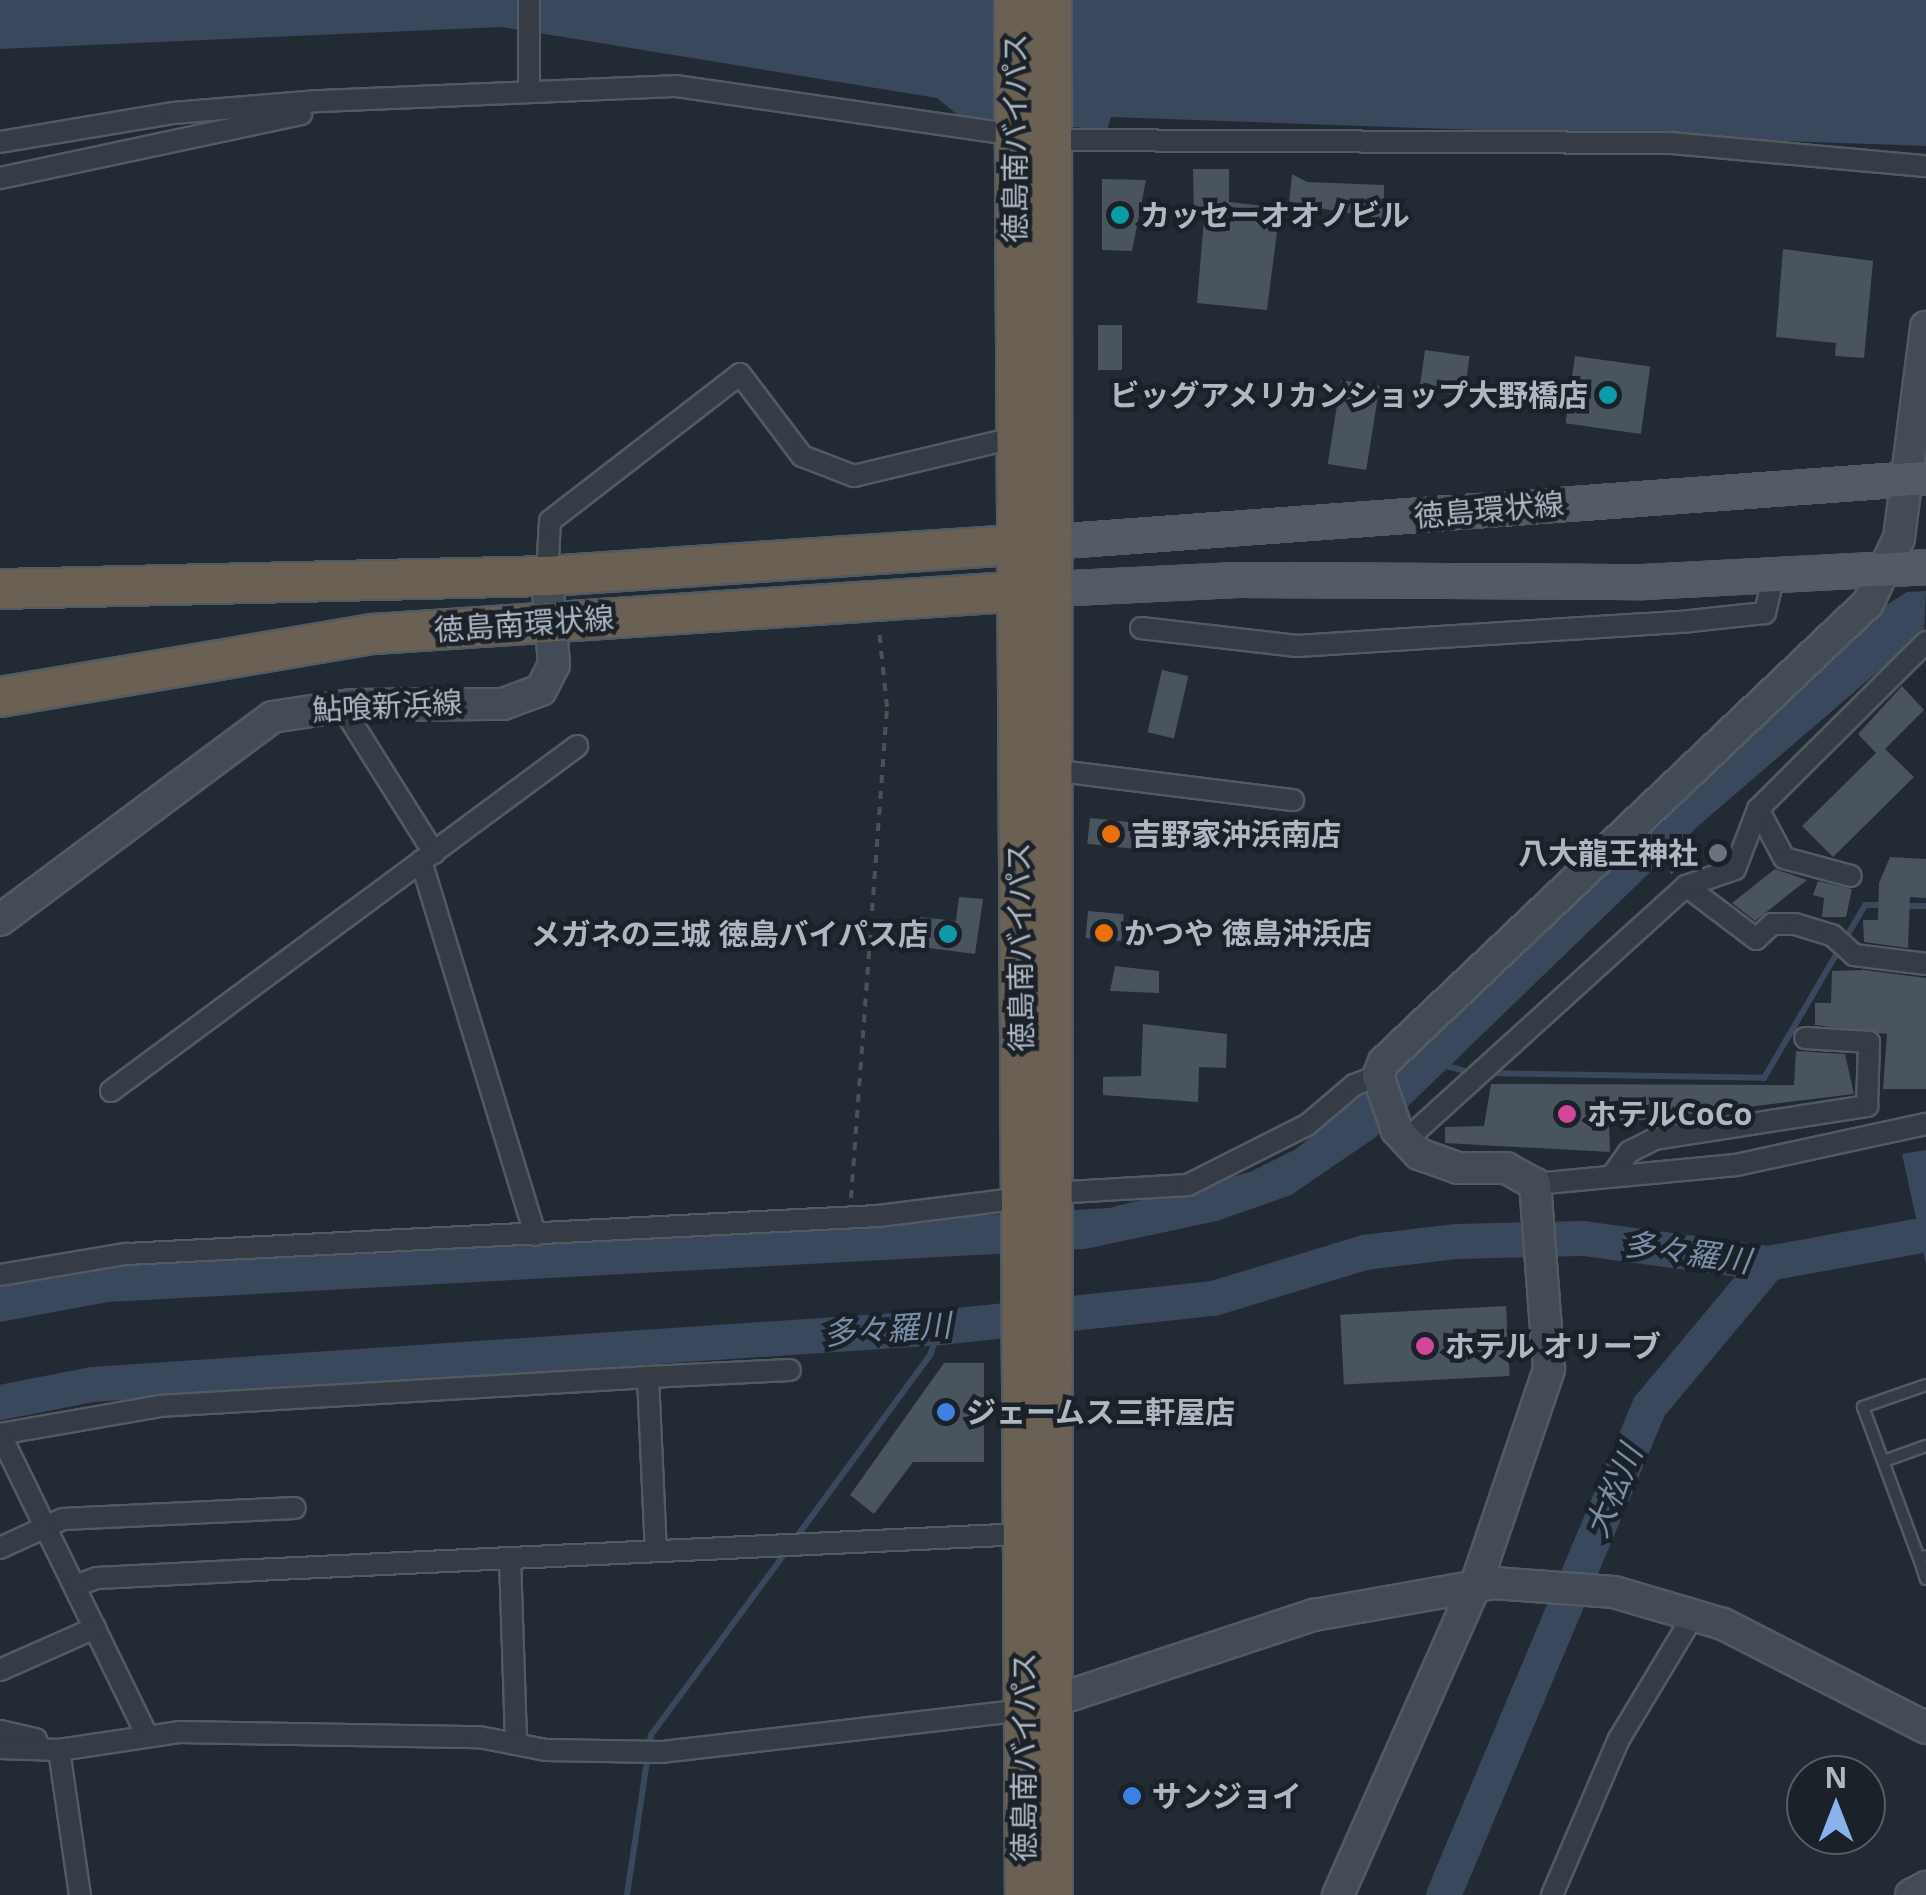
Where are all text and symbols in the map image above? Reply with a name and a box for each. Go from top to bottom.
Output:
street label: 徳島南バイパス [997,33,1033,243]
place label: カッセーオオノビル [1140,197,1410,233]
marker: カッセーオオノビル [1109,204,1131,226]
place label: ビッグアメリカンショップ大野橋店 [1108,377,1588,413]
marker: ビッグアメリカンショップ大野橋店 [1597,384,1619,406]
street label: 徳島環状線 [1413,486,1565,534]
street label: 徳島南環状線 [433,600,615,648]
street label: 鮎喰新浜線 [311,684,463,728]
place label: 吉野家沖浜南店 [1131,816,1341,852]
marker: 吉野家沖浜南店 [1100,823,1122,845]
place label: 八大龍王神社 [1518,835,1698,871]
street label: 徳島南バイパス [1000,842,1040,1052]
marker: 八大龍王神社 [1707,842,1729,864]
place label: かつや 徳島沖浜店 [1124,915,1372,951]
place label: メガネの三城 徳島バイパス店 [530,916,928,952]
marker: かつや 徳島沖浜店 [1093,922,1115,944]
marker: メガネの三城 徳島バイパス店 [937,923,959,945]
place label: ホテルCoCo [1587,1096,1752,1132]
marker: ホテルCoCo [1556,1103,1578,1125]
water label: 多々羅川 [1621,1224,1753,1280]
water label: 多々羅川 [822,1305,952,1353]
place label: ホテル オリーブ [1445,1328,1663,1364]
marker: ホテル オリーブ [1414,1335,1436,1357]
place label: ジェームス三軒屋店 [966,1394,1236,1430]
marker: ジェームス三軒屋店 [935,1401,957,1423]
water label: 大松川 [1577,1439,1649,1543]
street label: 徳島南バイパス [1006,1652,1042,1862]
north arrow [1786,1755,1886,1855]
text: N [1825,1758,1847,1796]
place label: サンジョイ [1152,1778,1302,1814]
marker: サンジョイ [1121,1785,1143,1807]

